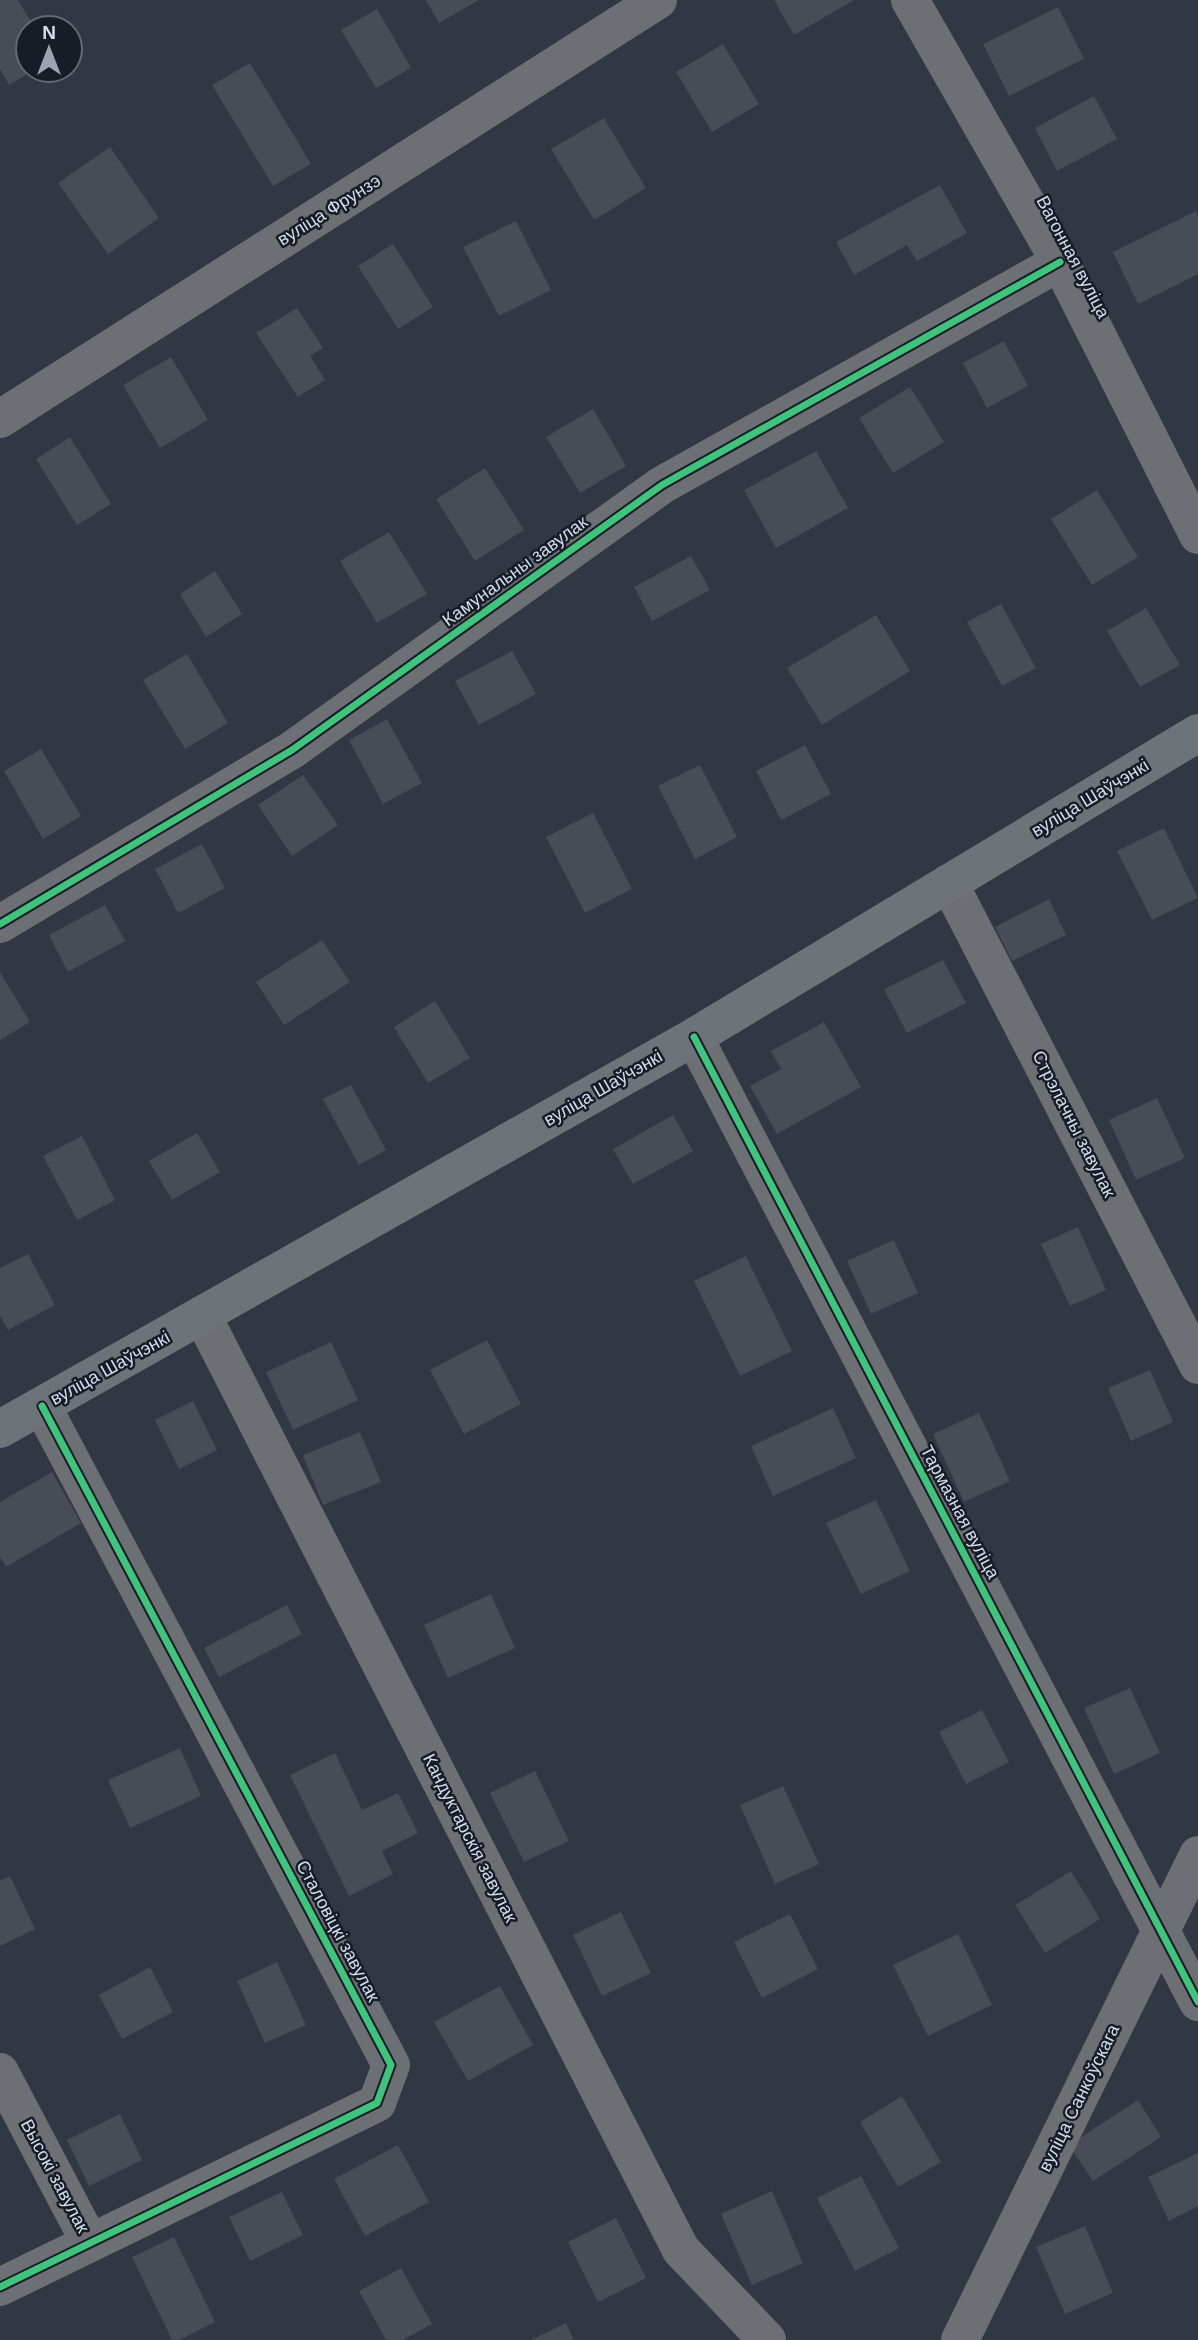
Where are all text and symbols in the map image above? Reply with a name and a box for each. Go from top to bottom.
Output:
north arrow [14,14,84,84]
text: N [42,22,56,43]
street label: вуліца Фрунзэ [274,170,384,250]
street label: Вагонная вуліца [1032,193,1114,322]
street label: Камунальны завулак [439,512,591,630]
street label: вуліца Шаўчэнкі [1028,755,1152,841]
street label: вуліца Шаўчэнкі [540,1046,666,1130]
street label: Стрэлачны завулак [1028,1047,1120,1201]
street label: вуліца Шаўчэнкі [47,1327,173,1409]
street label: Тармазная вуліца [916,1442,1004,1583]
street label: Кандуктарскія завулак [419,1751,521,1926]
street label: Сталовіцкі завулак [292,1857,384,2005]
street label: вуліца Санкоўскага [1035,2020,1124,2175]
street label: Высокі завулак [17,2116,93,2236]

